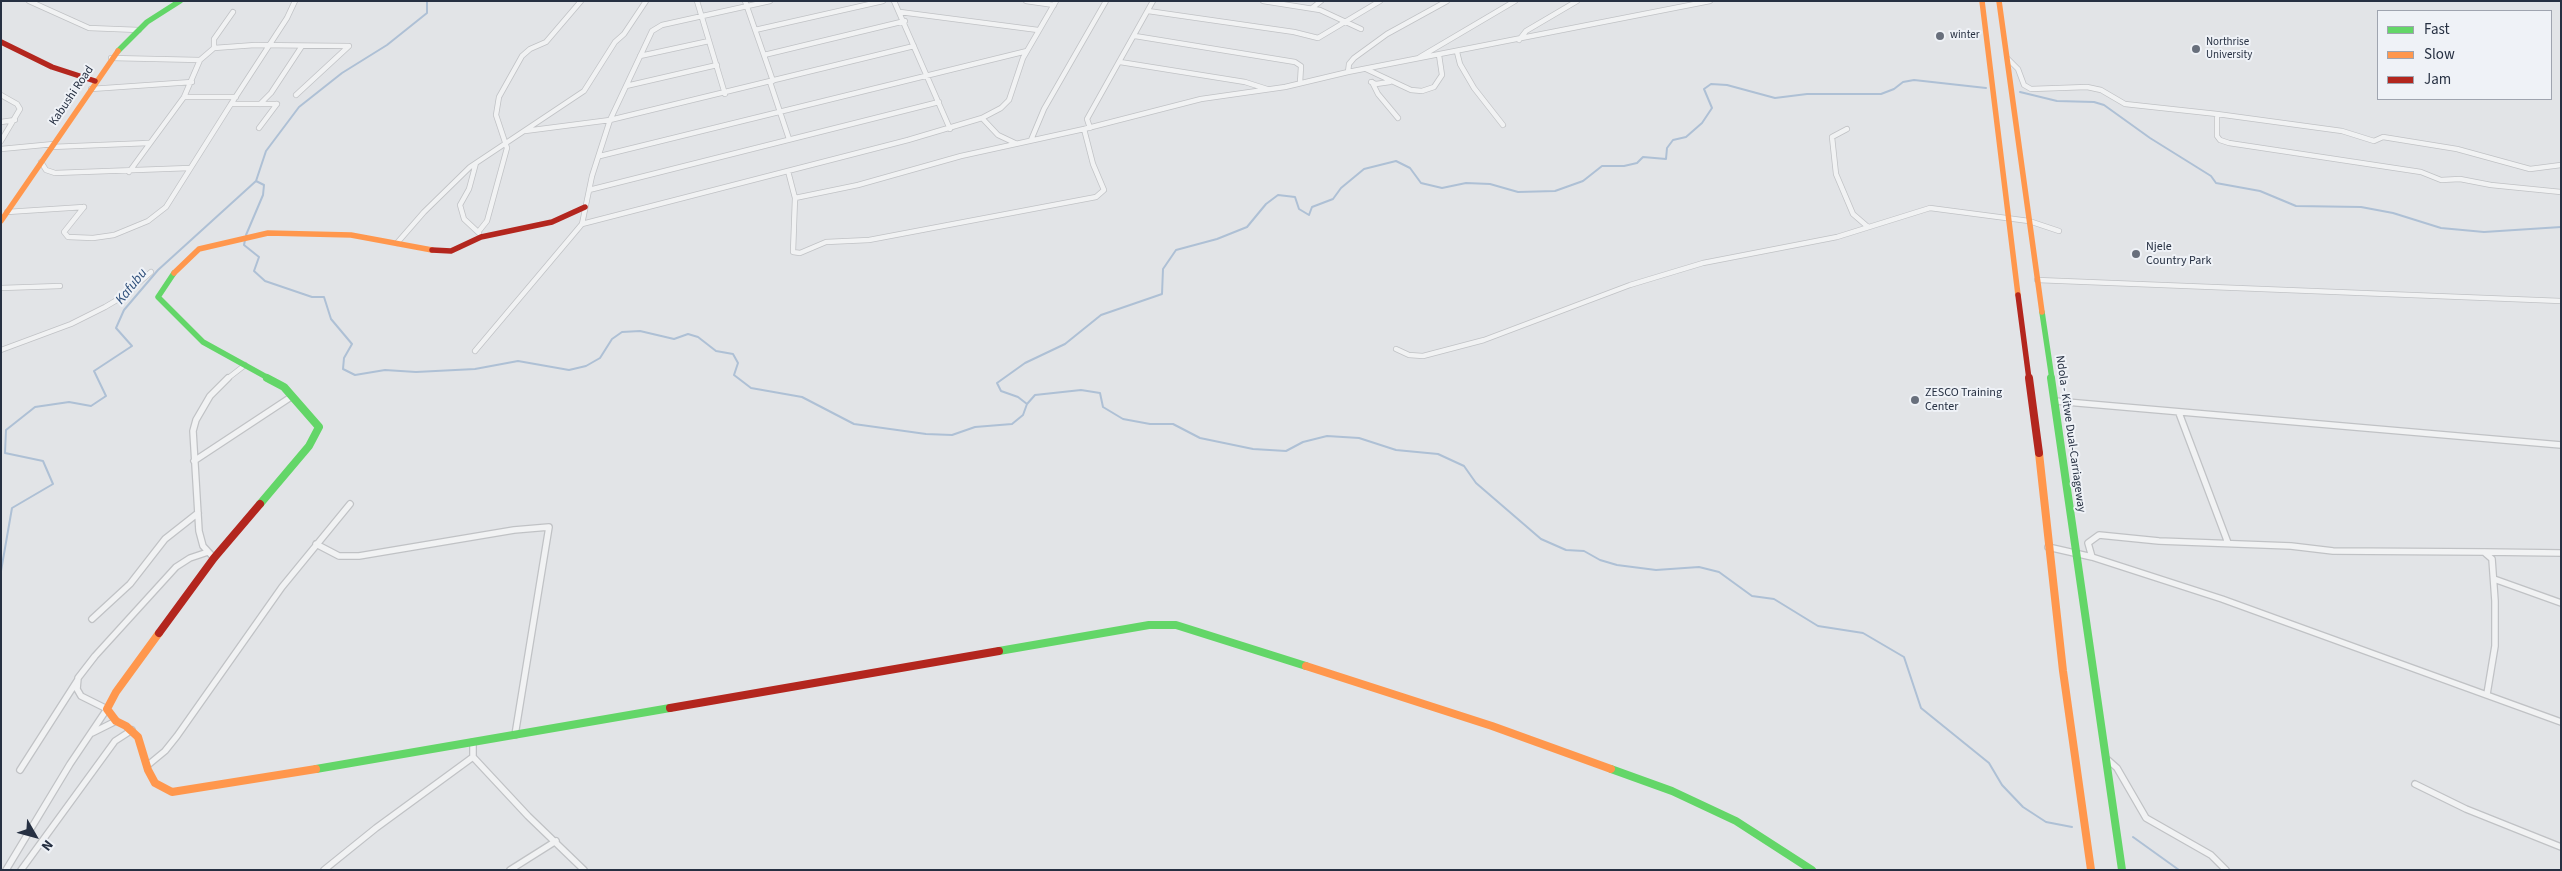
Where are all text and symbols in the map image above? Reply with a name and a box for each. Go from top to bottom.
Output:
legend [2377,10,2552,100]
text: Fast [2424,19,2450,40]
place label: winter [1950,29,1979,43]
marker: winter [1934,30,1946,42]
place label: Northrise University [2206,36,2252,62]
marker: Northrise University [2190,43,2202,55]
text: Slow [2424,44,2455,65]
street label: Kabushi Road [47,63,97,129]
text: Jam [2424,69,2451,90]
place label: Njele Country Park [2146,240,2211,268]
marker: Njele Country Park [2130,248,2142,260]
water label: Kafubu [112,266,152,308]
street label: Ndola - Kitwe Dual-Carriageway [2052,355,2088,513]
place label: ZESCO Training Center [1925,386,2002,414]
marker: ZESCO Training Center [1909,394,1921,406]
north arrow [10,811,60,861]
text: N [36,835,58,855]

